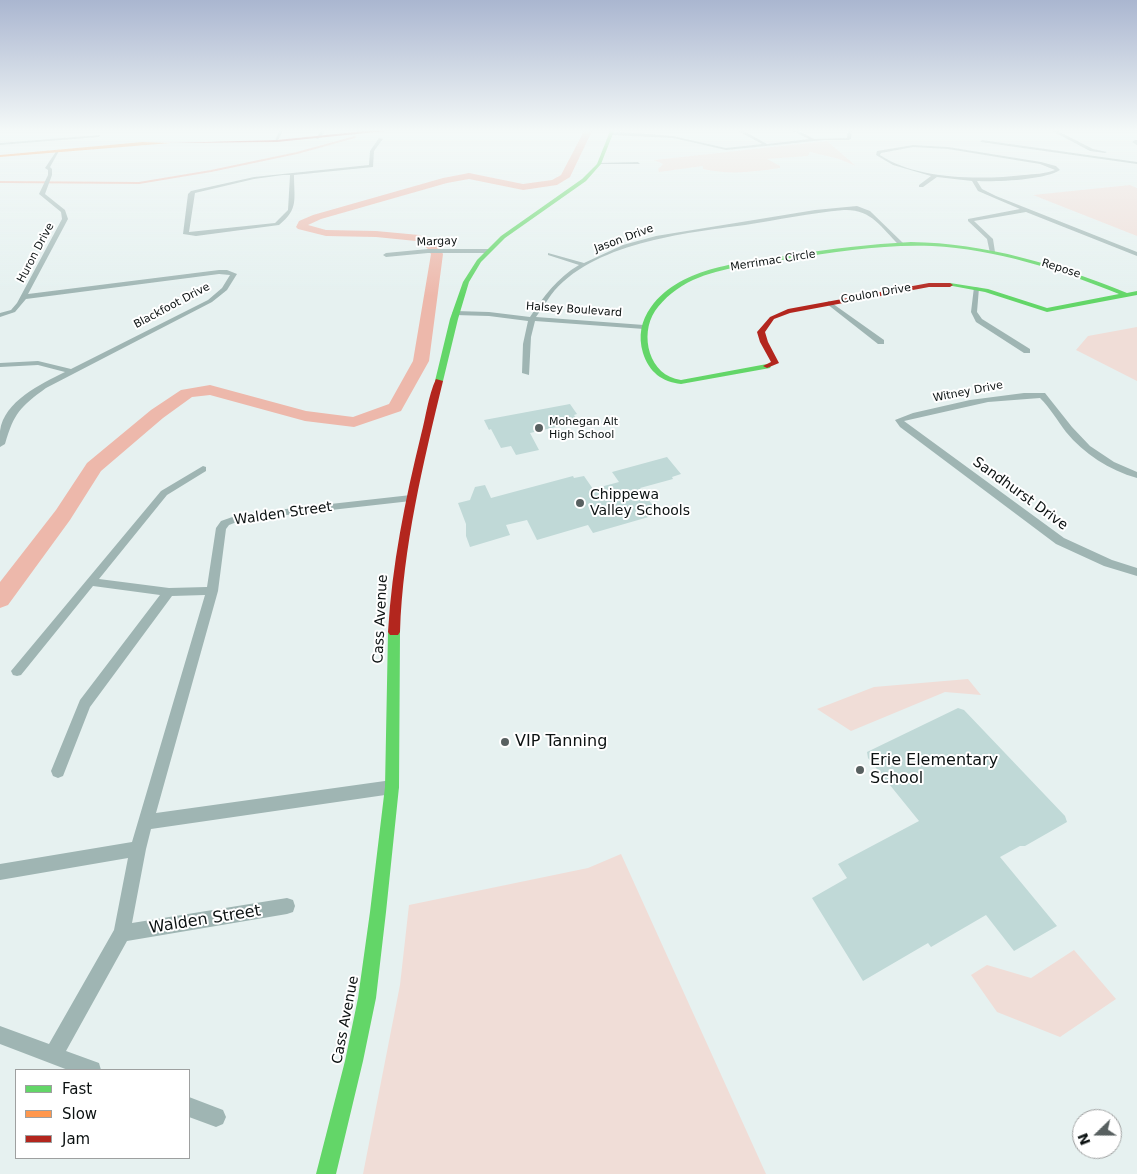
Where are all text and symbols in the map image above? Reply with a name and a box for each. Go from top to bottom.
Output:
street label: Huron Drive [15,221,57,285]
street label: Jason Drive [592,222,656,256]
street label: Margay [416,235,458,249]
street label: Merrimac Circle [729,248,817,274]
street label: Repose [1040,257,1082,281]
street label: Blackfoot Drive [132,280,212,332]
street label: Coulon Drive [840,281,912,307]
street label: Halsey Boulevard [526,300,622,320]
street label: Witney Drive [932,379,1004,405]
place label: Mohegan Alt High School [549,415,618,441]
marker: Mohegan Alt High School [533,422,545,434]
street label: Sandhurst Drive [969,454,1071,534]
place label: Chippewa Valley Schools [590,487,690,520]
marker: Chippewa Valley Schools [574,497,586,509]
street label: Walden Street [233,499,333,529]
street label: Cass Avenue [370,574,392,664]
place label: VIP Tanning [515,732,607,752]
marker: VIP Tanning [499,736,511,748]
place label: Erie Elementary School [870,751,998,789]
marker: Erie Elementary School [854,764,866,776]
street label: Walden Street [148,902,262,938]
street label: Cass Avenue [329,975,363,1065]
legend [15,1069,190,1159]
text: Fast [62,1080,92,1098]
text: Slow [62,1105,97,1123]
north arrow [1072,1109,1122,1159]
text: Jam [62,1130,90,1148]
text: N [1074,1131,1094,1148]

